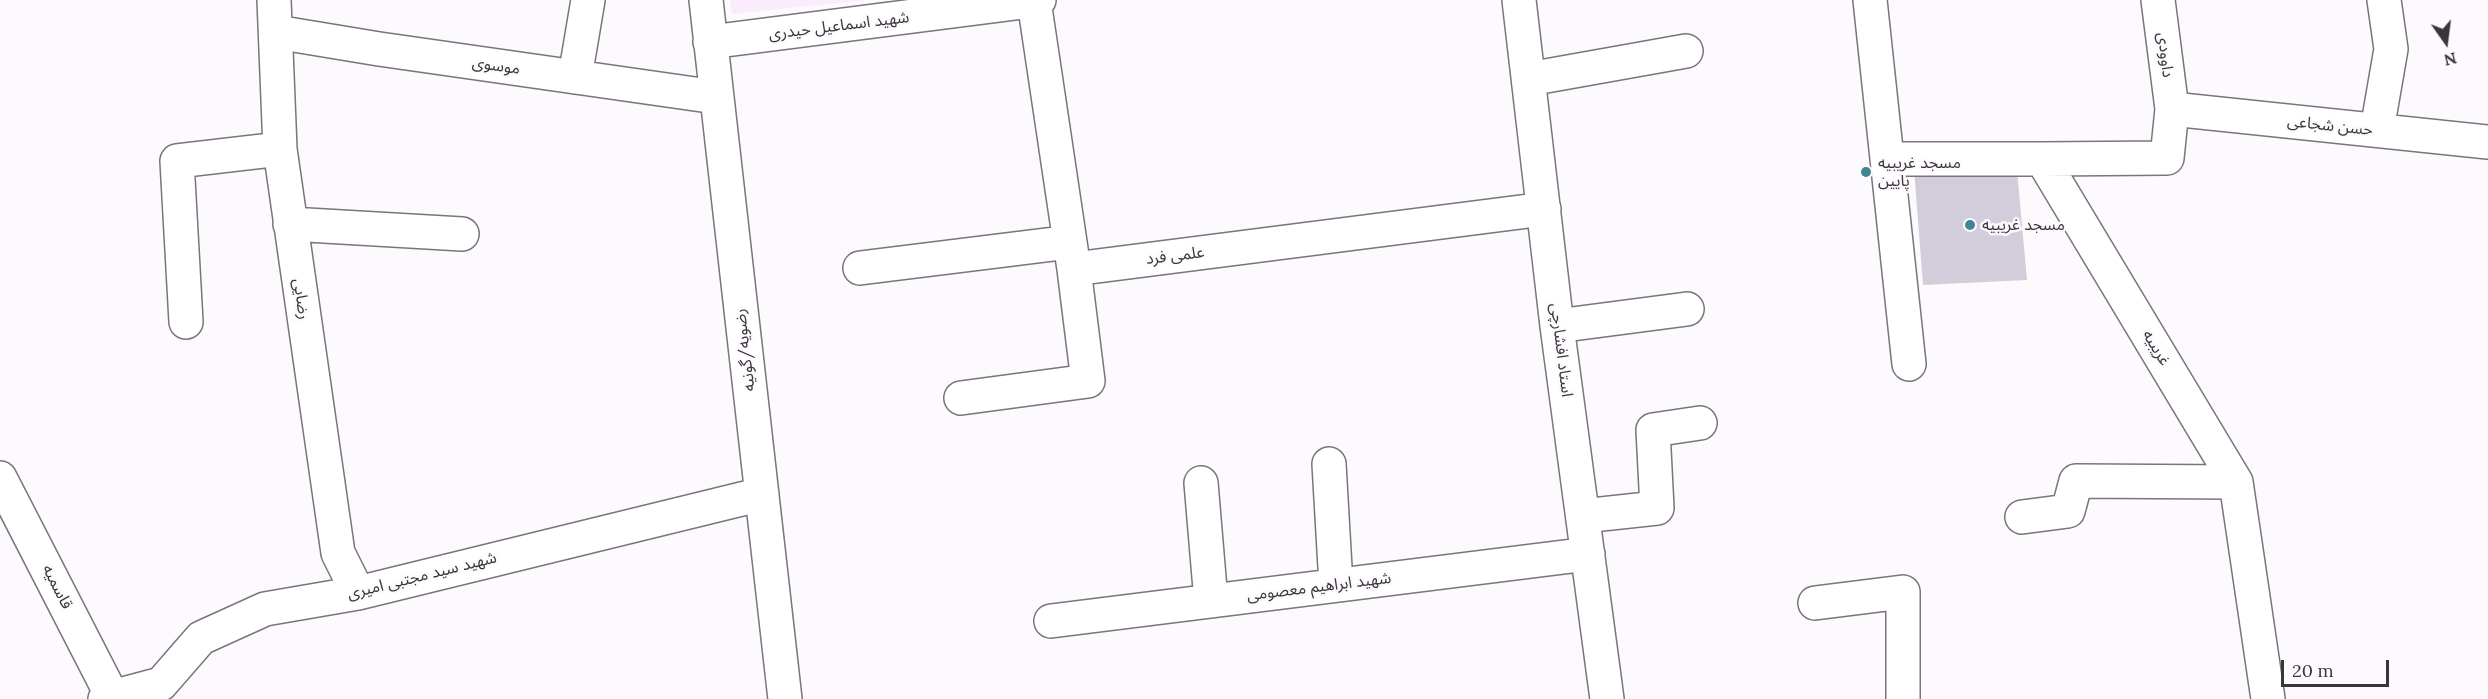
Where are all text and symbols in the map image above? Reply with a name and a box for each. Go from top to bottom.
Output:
street label: شهید اسماعیل حیدری [768,8,910,44]
north arrow [2416,12,2476,72]
street label: داوودی [2153,31,2177,79]
text: N [2442,48,2459,71]
street label: موسوی [471,53,521,79]
street label: حسن شجاعی [2286,112,2374,140]
place label: مسجد غریبیه پایین [1878,153,1961,191]
marker: مسجد غریبیه پایین [1859,165,1873,179]
place label: مسجد غریبیه [1982,215,2065,235]
marker: مسجد غریبیه [1963,218,1977,232]
street label: علمی فرد [1145,243,1205,269]
street label: رضایی [289,277,313,321]
street label: استاد افشارچی [1546,302,1576,398]
street label: رضویه/گونیه [730,308,760,392]
street label: غریبیه [2138,327,2174,369]
street label: شهید سید مجتبی امیری [345,548,499,604]
street label: قاسمیه [38,562,76,612]
street label: شهید ابراهیم معصومی [1246,569,1392,605]
scale bar [2284,648,2392,686]
text: 20 m [2292,659,2334,682]

